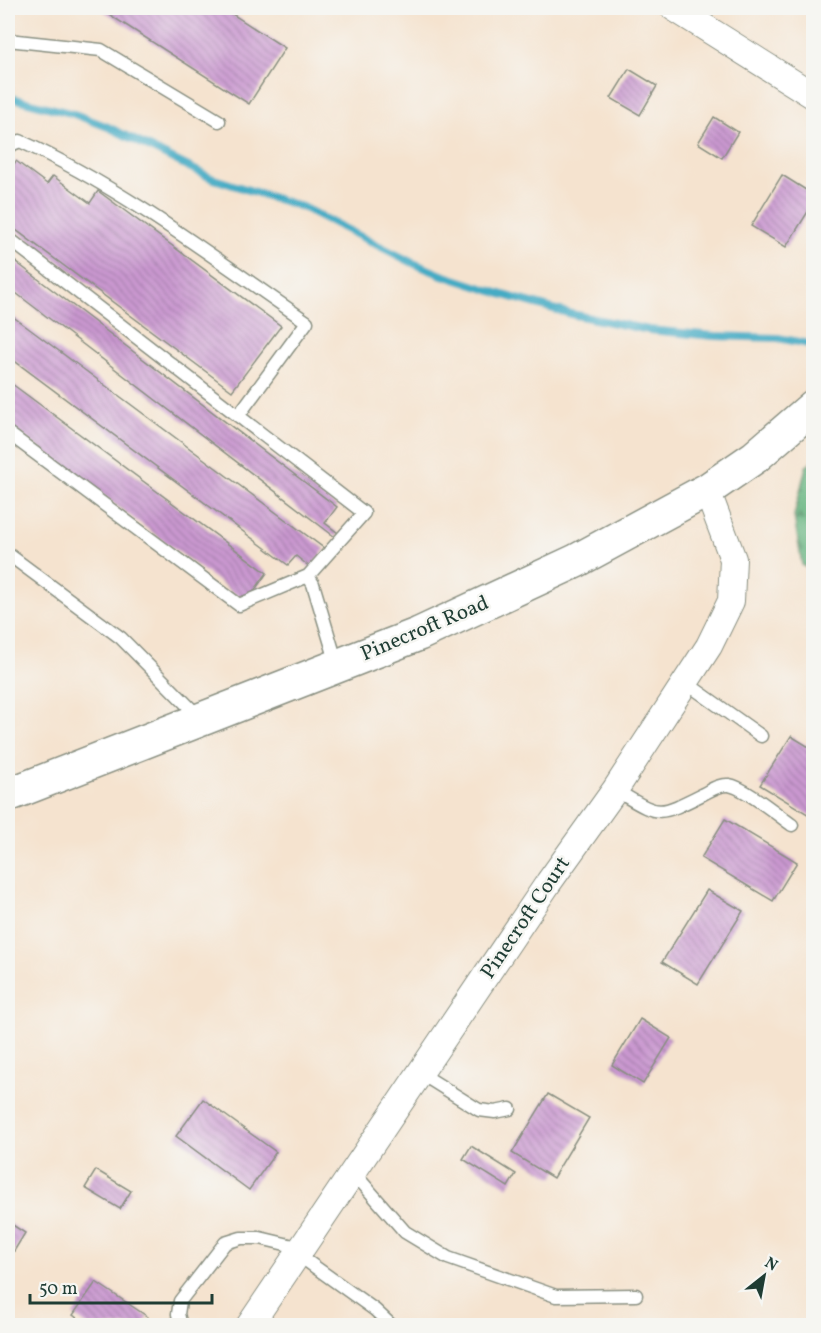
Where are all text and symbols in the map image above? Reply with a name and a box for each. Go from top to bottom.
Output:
street label: Pinecroft Road [357,589,493,669]
street label: Pinecroft Court [474,851,578,985]
north arrow [734,1246,794,1306]
text: N [760,1252,782,1277]
scale bar [30,1267,212,1305]
text: 50 m [39,1277,78,1302]

